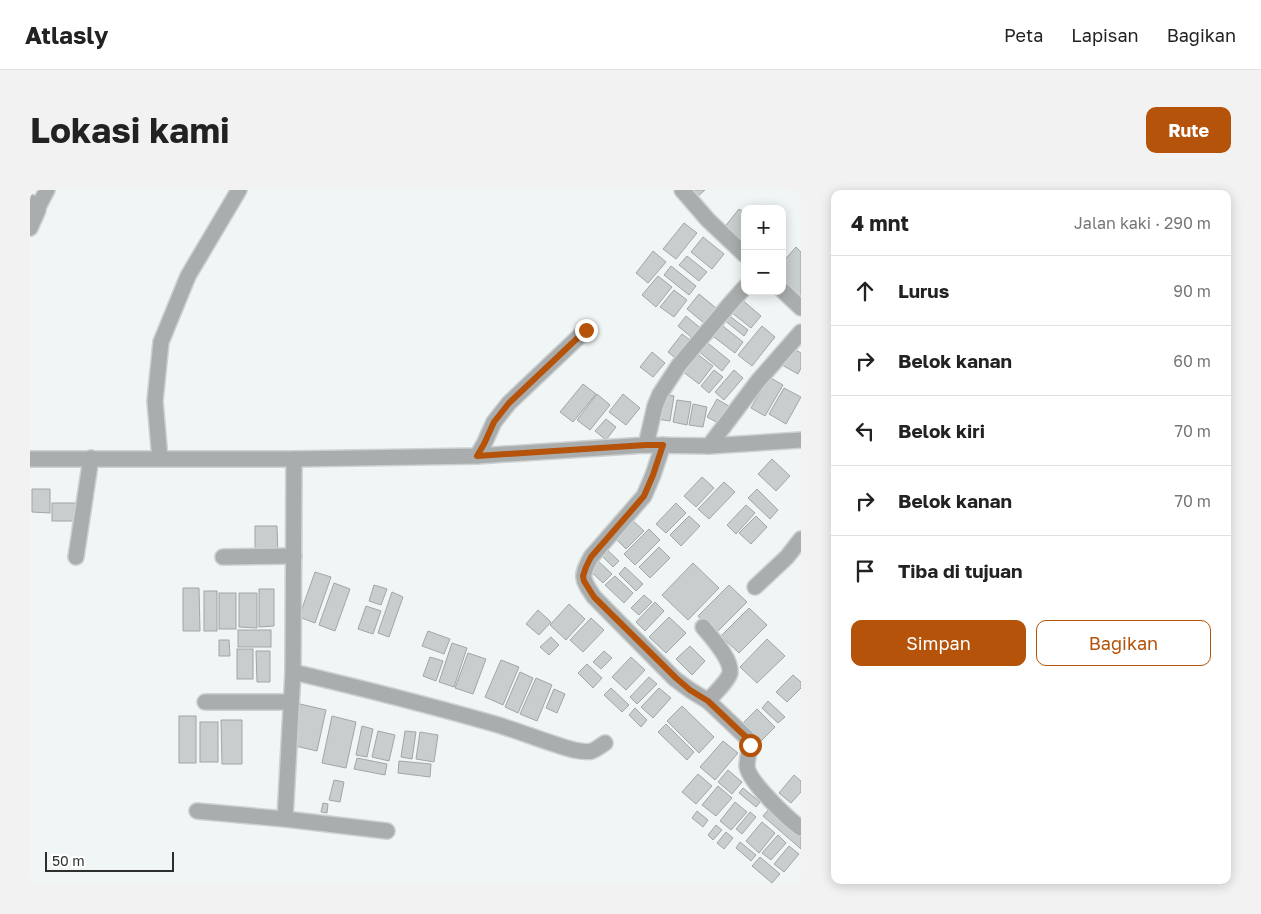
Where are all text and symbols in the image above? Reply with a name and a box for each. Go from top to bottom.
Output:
text: Atlasly [25,20,108,49]
text: Peta [1004,24,1043,46]
text: Lapisan [1071,24,1139,46]
text: Bagikan [1167,24,1236,46]
button: Rute [1146,107,1231,153]
text: Lokasi kami [30,109,230,151]
map controls [741,205,786,295]
button: + [741,205,786,250]
text: 4 mnt [851,210,909,236]
text: Jalan kaki · 290 m [1074,213,1211,233]
button: − [741,250,786,295]
icon: ahead [851,277,879,305]
text: Lurus [898,279,949,302]
text: 90 m [1173,281,1211,301]
route end [575,319,598,342]
icon: right [851,347,879,375]
text: Belok kanan [898,349,1012,372]
text: 60 m [1173,351,1211,371]
icon: left [851,417,879,445]
text: Belok kiri [898,419,985,442]
text: 70 m [1174,421,1211,441]
icon: right [851,487,879,515]
text: Belok kanan [898,489,1012,512]
text: 70 m [1174,491,1211,511]
icon: arrive [851,557,879,585]
text: Tiba di tujuan [898,559,1023,582]
button: Simpan [851,620,1026,666]
button: Bagikan [1036,620,1211,666]
route start [739,734,762,757]
scale bar [45,849,174,872]
text: 50 m [52,852,85,869]

